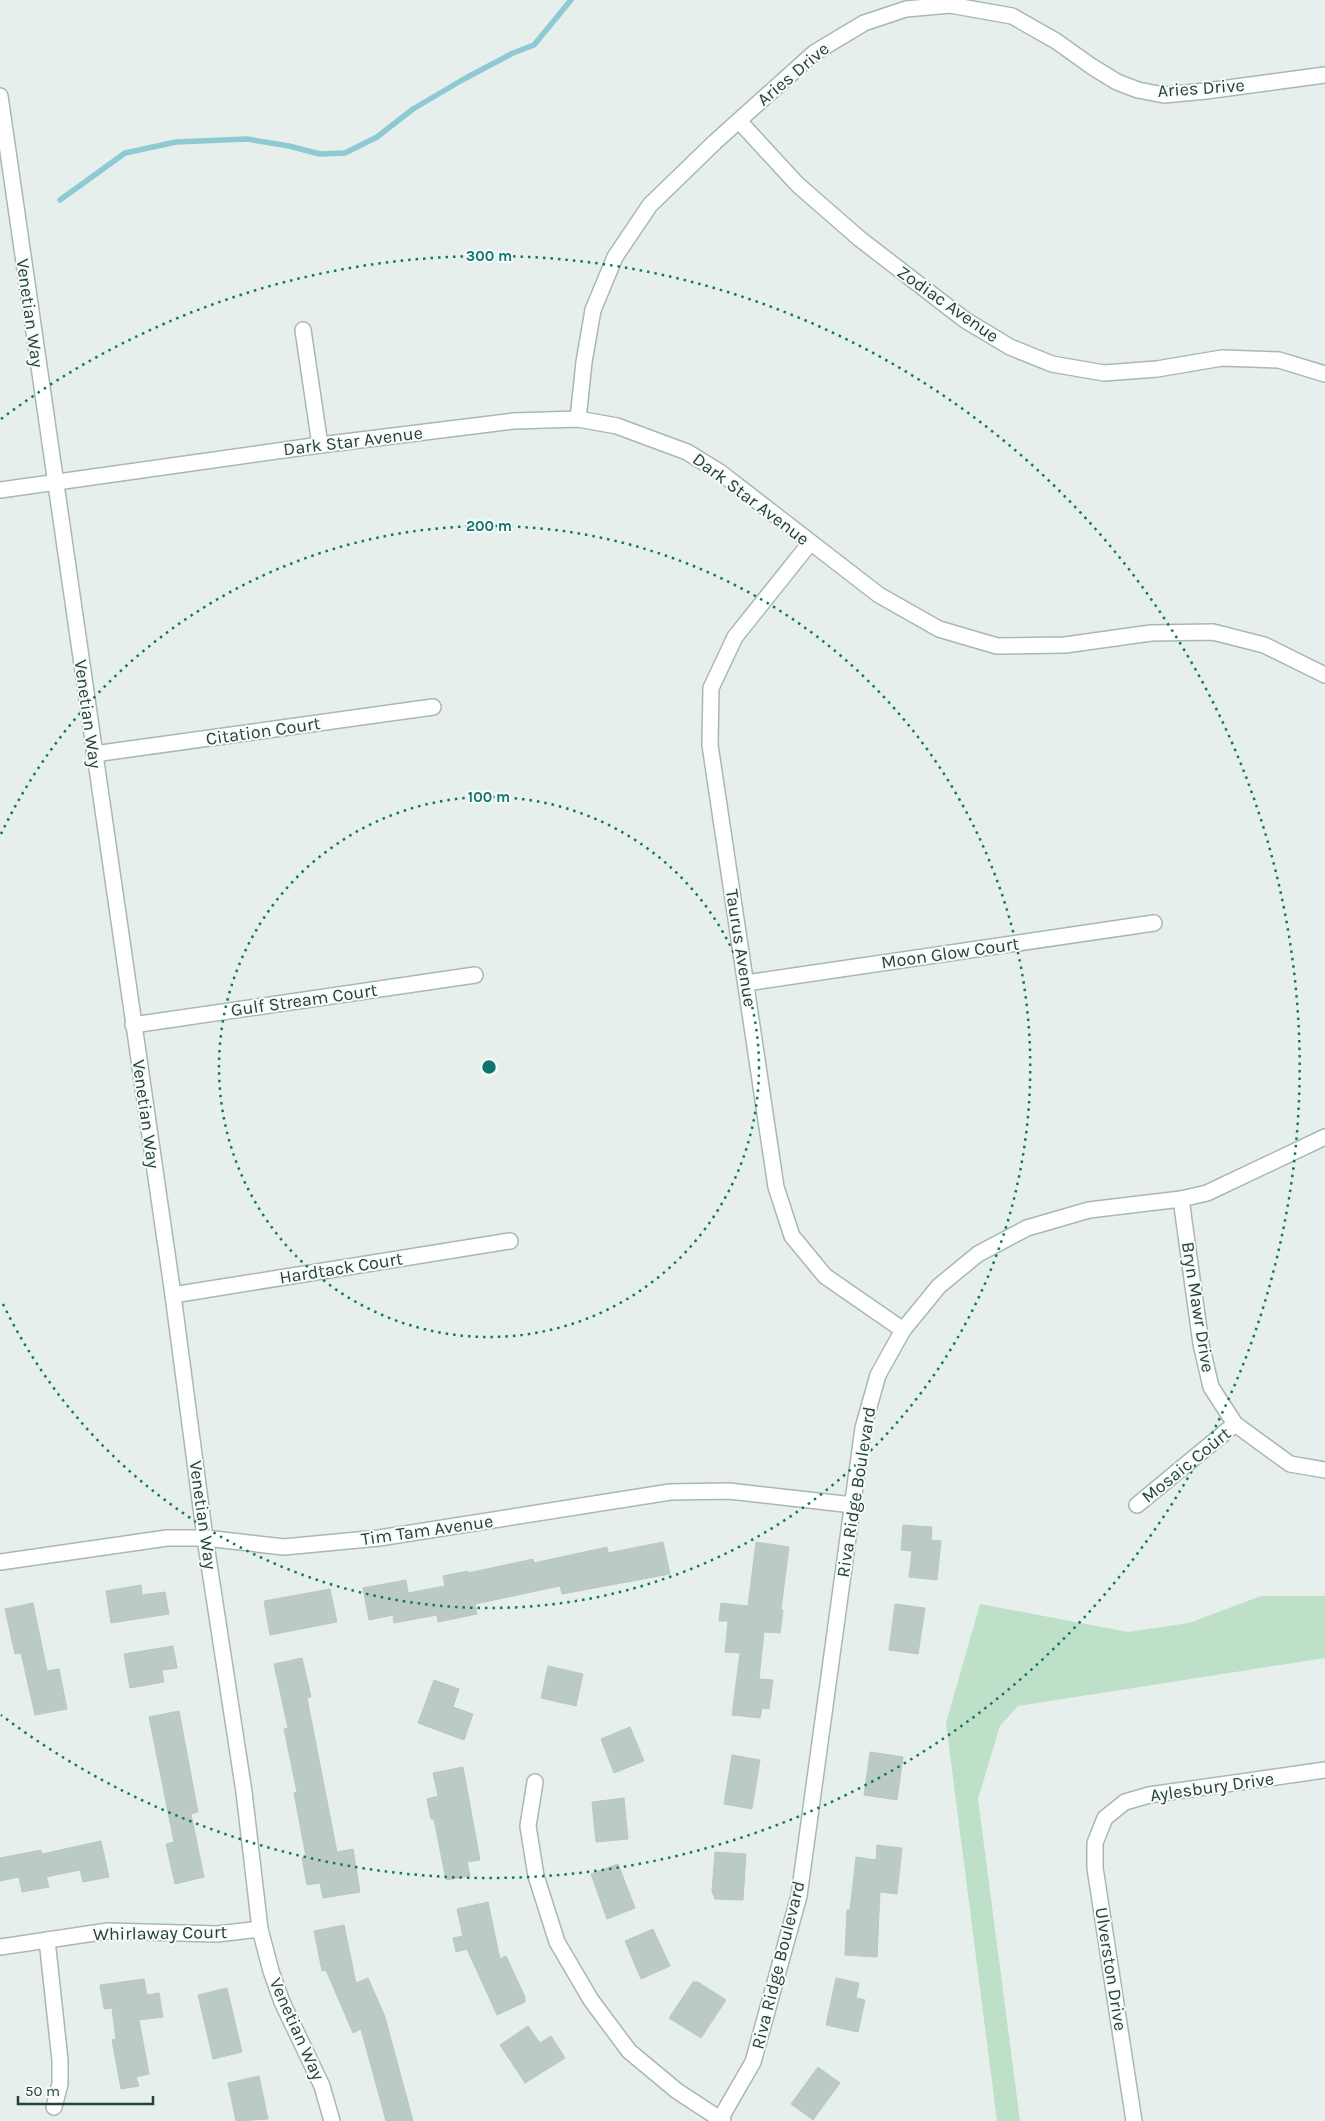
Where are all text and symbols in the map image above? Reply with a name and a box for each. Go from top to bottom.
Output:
street label: Aries Drive [753,38,833,110]
street label: Aries Drive [1157,74,1245,102]
text: 300 m [466,247,512,265]
street label: Venetian Way [11,257,49,370]
street label: Zodiac Avenue [893,261,1003,347]
street label: Dark Star Avenue [282,422,424,460]
street label: Dark Star Avenue [688,448,814,550]
text: 200 m [466,517,512,535]
street label: Venetian Way [69,658,107,771]
street label: Citation Court [204,712,322,750]
text: 100 m [468,788,510,806]
street label: Taurus Avenue [721,888,761,1008]
street label: Moon Glow Court [880,932,1021,974]
street label: Gulf Stream Court [229,979,379,1021]
street label: Venetian Way [127,1058,165,1171]
centre of rings [480,1058,498,1076]
street label: Bryn Mawr Drive [1177,1240,1219,1374]
street label: Hardtack Court [278,1247,404,1289]
street label: Riva Ridge Boulevard [832,1405,880,1579]
street label: Mosaic Court [1137,1422,1235,1508]
street label: Venetian Way [184,1459,222,1572]
street label: Tim Tam Avenue [360,1510,494,1550]
street label: Aylesbury Drive [1149,1767,1275,1807]
street label: Riva Ridge Boulevard [746,1879,810,2051]
street label: Ulverston Drive [1090,1906,1132,2032]
street label: Whirlaway Court [93,1921,228,1945]
street label: Venetian Way [265,1974,330,2084]
scale bar [18,2074,152,2106]
text: 50 m [25,2082,60,2100]

